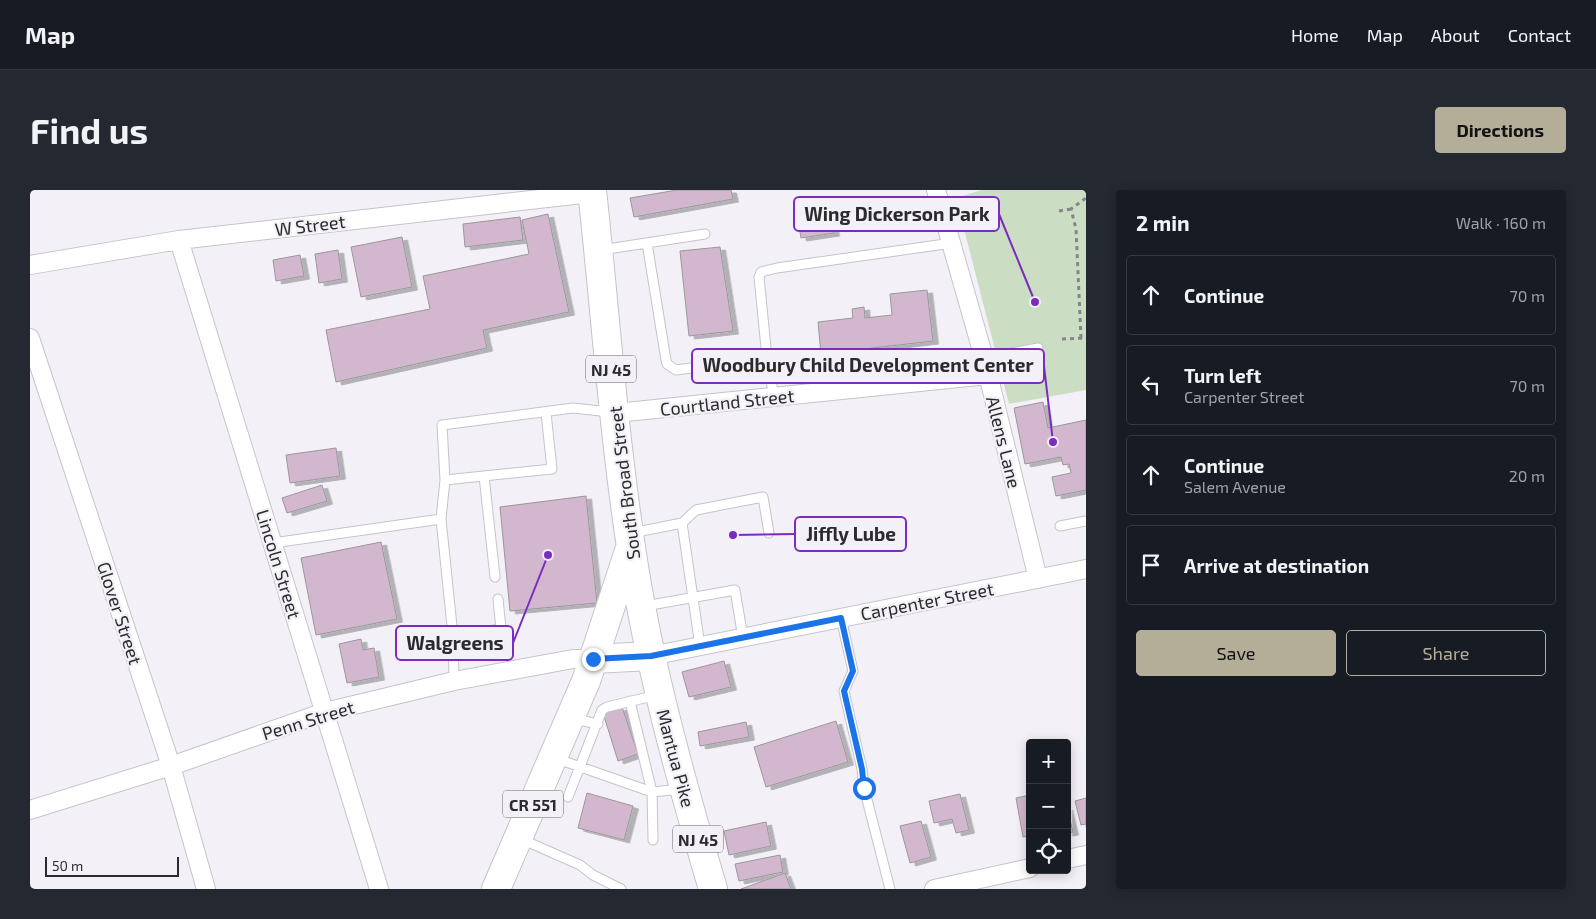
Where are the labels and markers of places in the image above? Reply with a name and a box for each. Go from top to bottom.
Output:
callout: Wing Dickerson Park [794,197,999,231]
callout: Woodbury Child Development Center [692,349,1044,383]
callout: Jiffly Lube [795,517,906,551]
callout: Walgreens [396,626,513,660]

